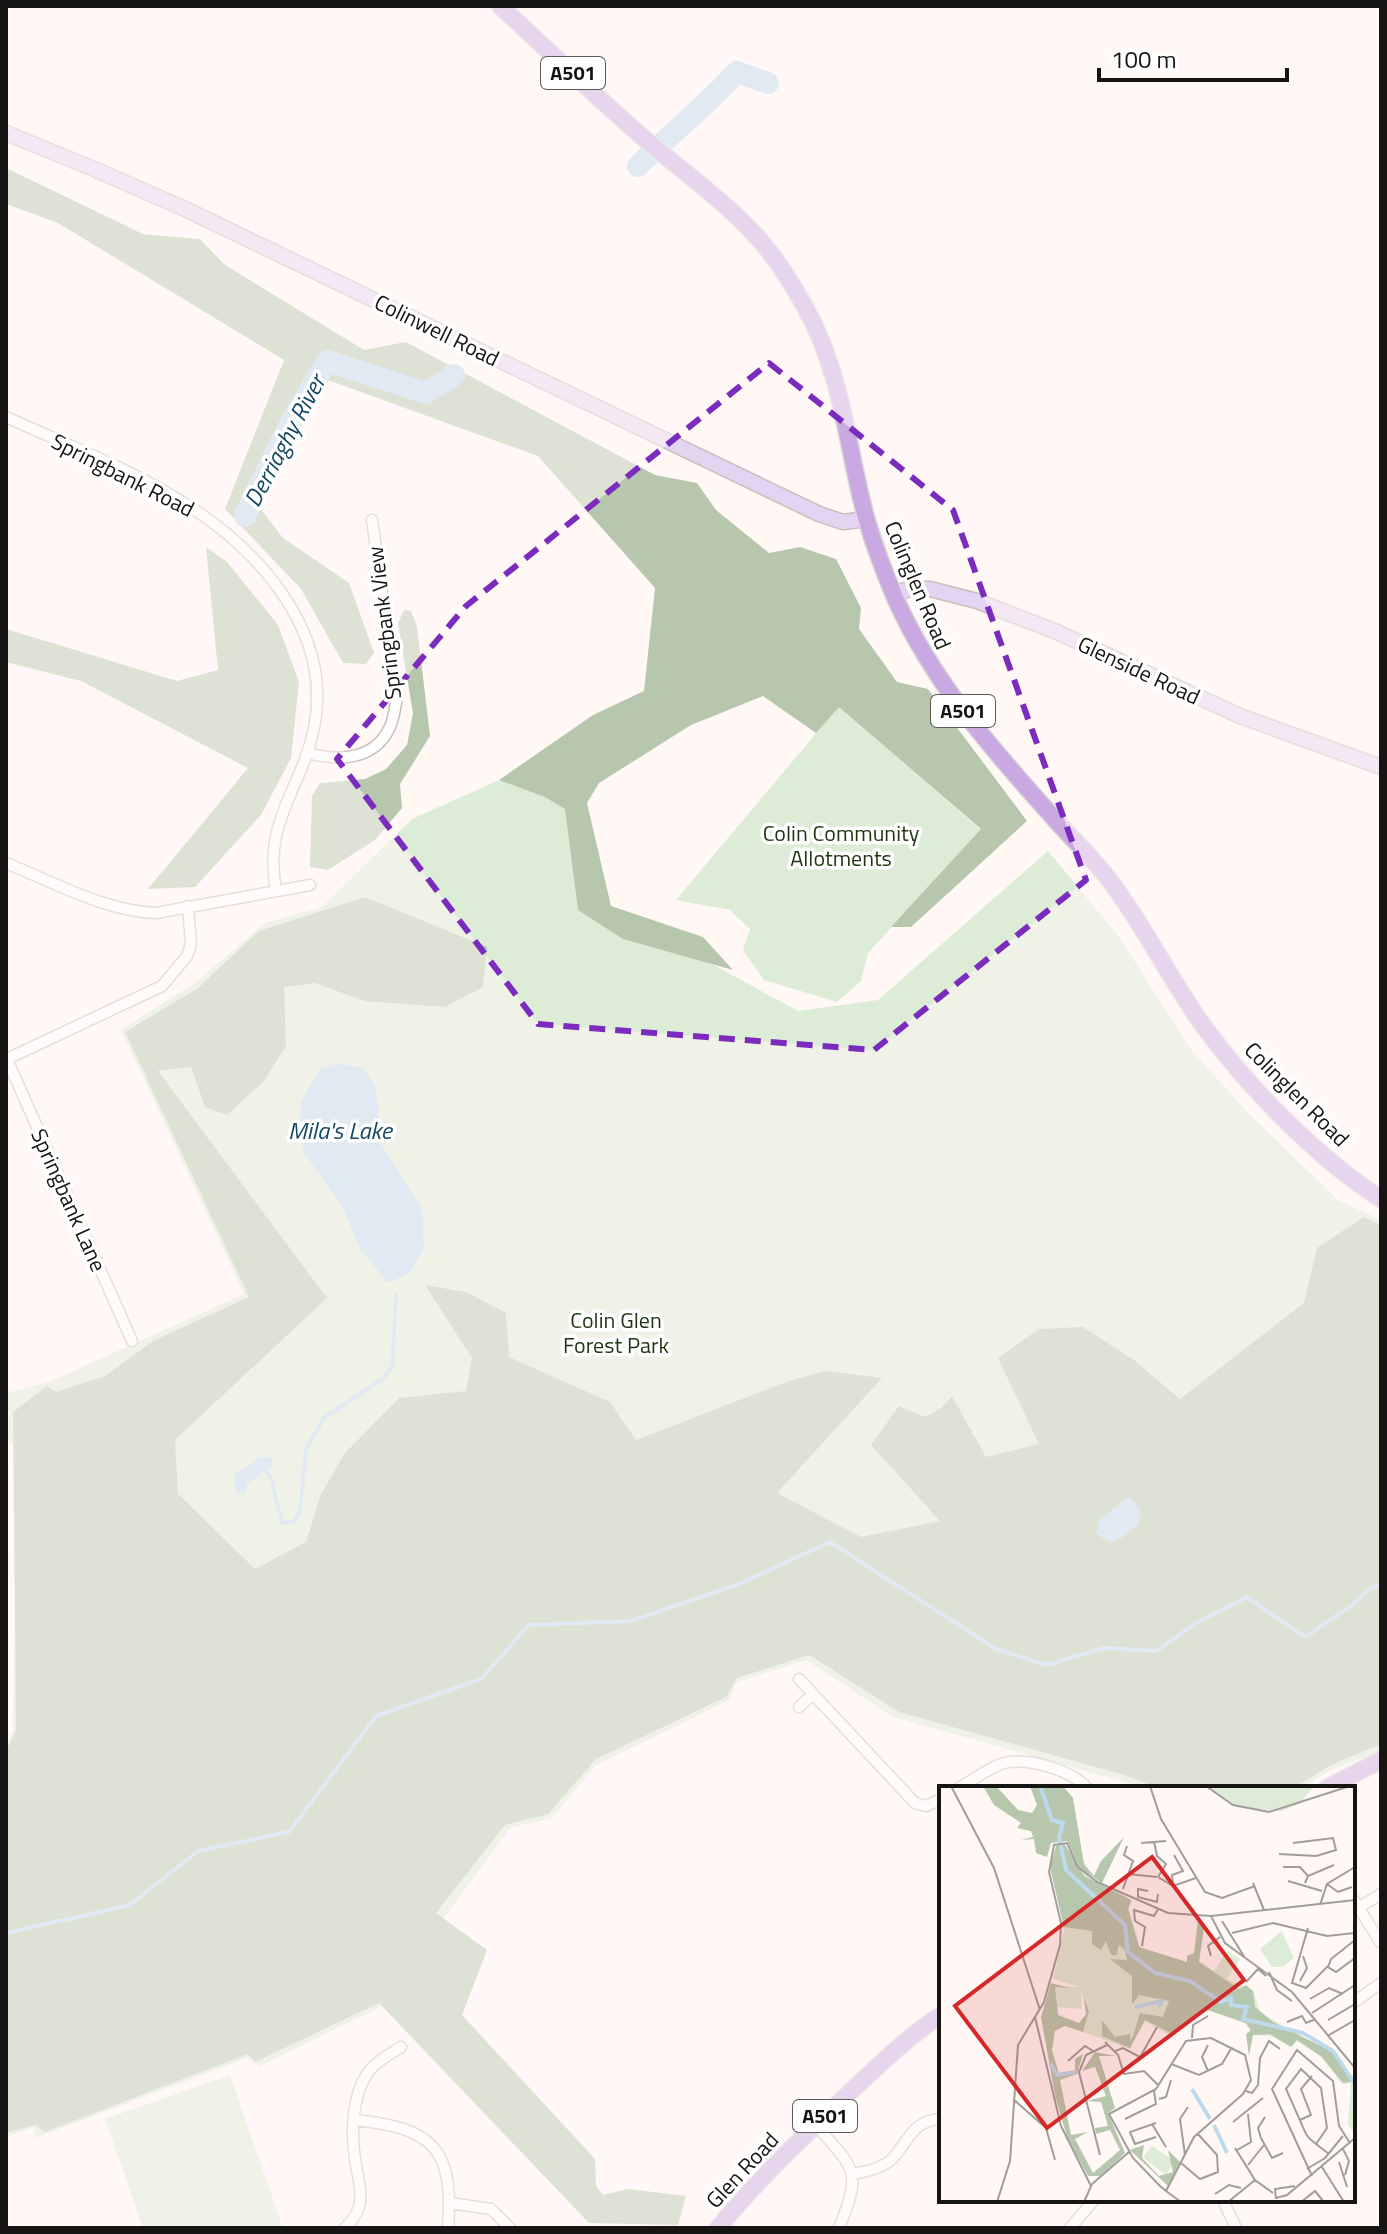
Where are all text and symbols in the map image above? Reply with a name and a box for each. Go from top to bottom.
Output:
scale bar [1099,32,1287,82]
text: 100 m [1111,41,1177,77]
road number: A501 [541,57,605,89]
street label: Colinwell Road [369,285,505,375]
water label: Derriaghy River [234,365,336,513]
street label: Springbank Road [46,424,200,526]
street label: Colinglen Road [876,515,960,655]
street label: Springbank View [358,544,410,702]
street label: Glenside Road [1072,627,1206,713]
road number: A501 [931,695,995,727]
park label: Colin Community Allotments [763,816,920,875]
street label: Colinglen Road [1237,1034,1357,1154]
water label: Mila's Lake [288,1112,394,1148]
street label: Springbank Lane [22,1123,116,1277]
park label: Colin Glen Forest Park [563,1303,670,1362]
inset map [939,1786,1355,2202]
road number: A501 [793,2100,857,2132]
street label: Glen Road [698,2124,786,2216]

